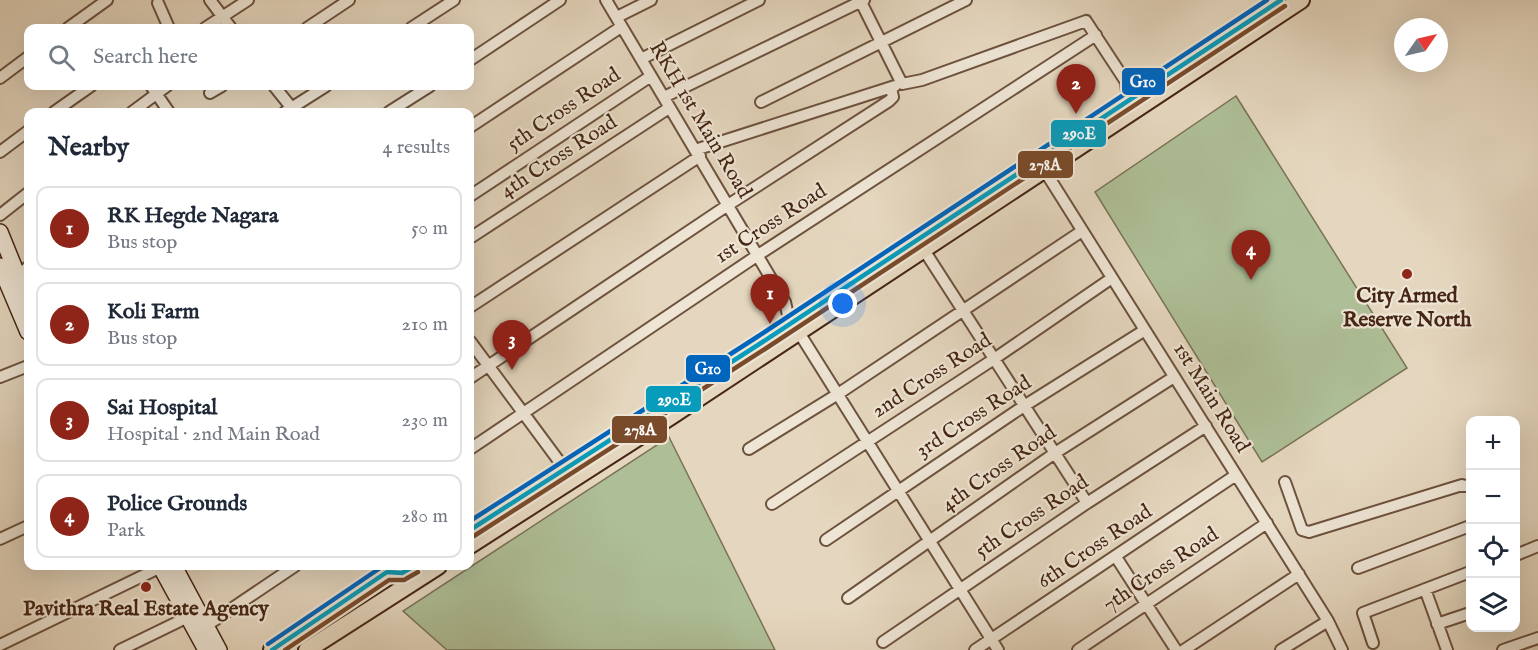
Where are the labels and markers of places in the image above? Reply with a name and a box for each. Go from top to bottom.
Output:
pin: 2 [1056,64,1096,114]
pin: 4 [1232,230,1270,280]
marker: City Armed Reserve North [1400,267,1414,281]
pin: 1 [750,274,790,324]
place label: City Armed Reserve North [1343,283,1472,334]
pin: 3 [492,320,532,370]
marker: Pavithra Real Estate Agency [139,580,153,594]
place label: Pavithra Real Estate Agency [23,596,270,623]

